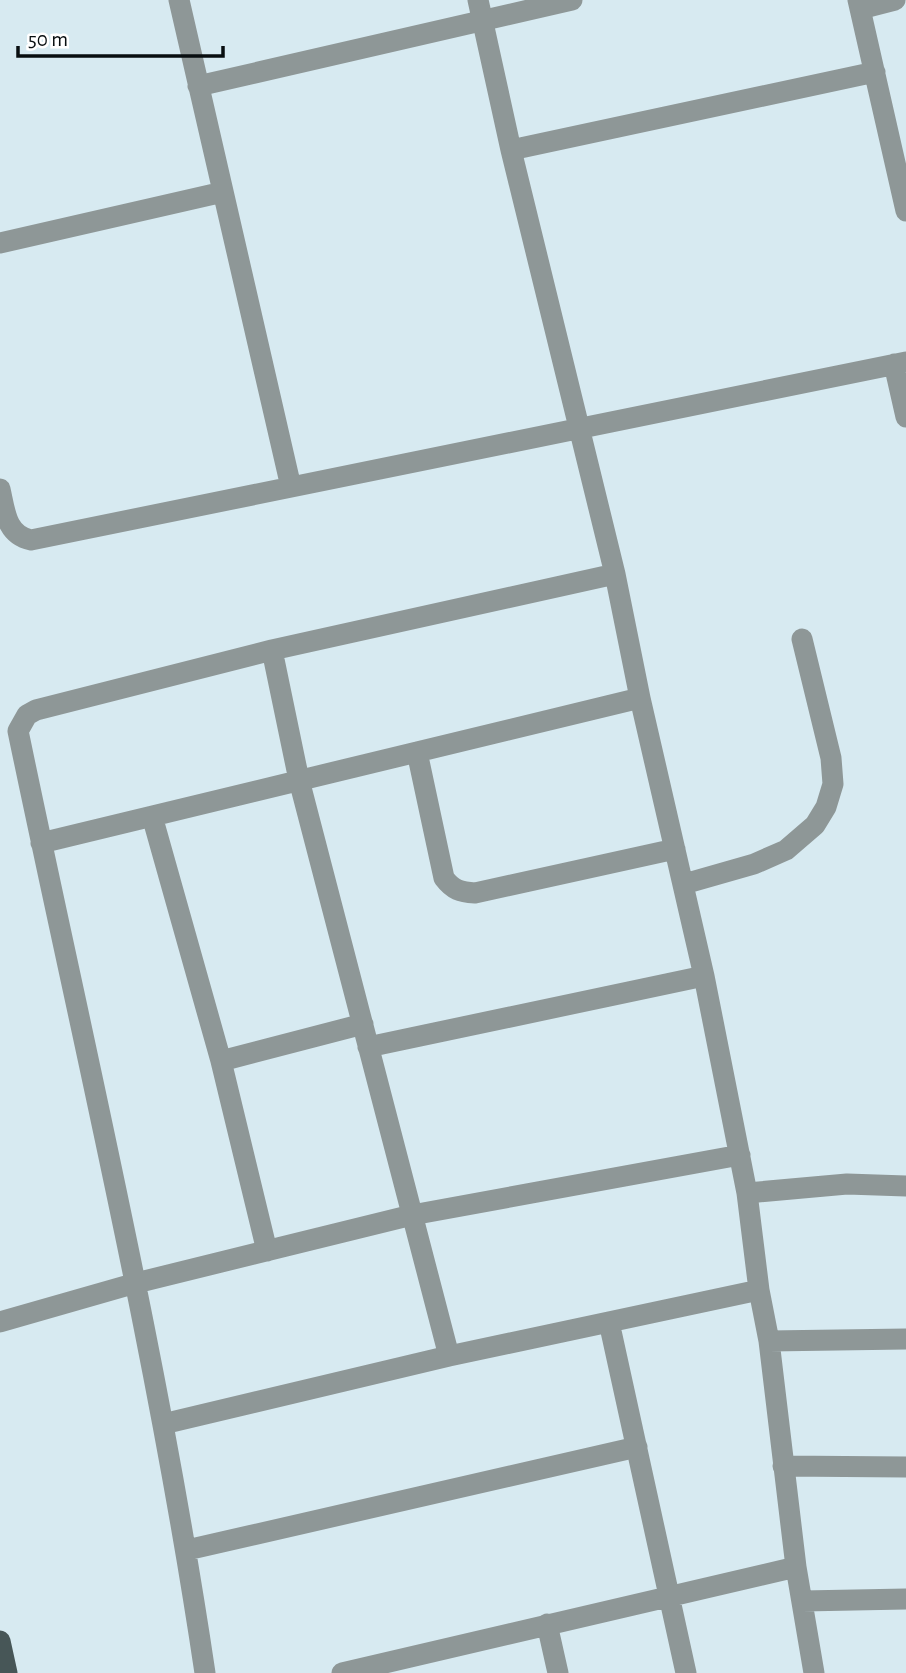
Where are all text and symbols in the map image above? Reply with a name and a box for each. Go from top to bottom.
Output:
scale bar [18,14,222,58]
text: 50 m [28,29,68,50]

